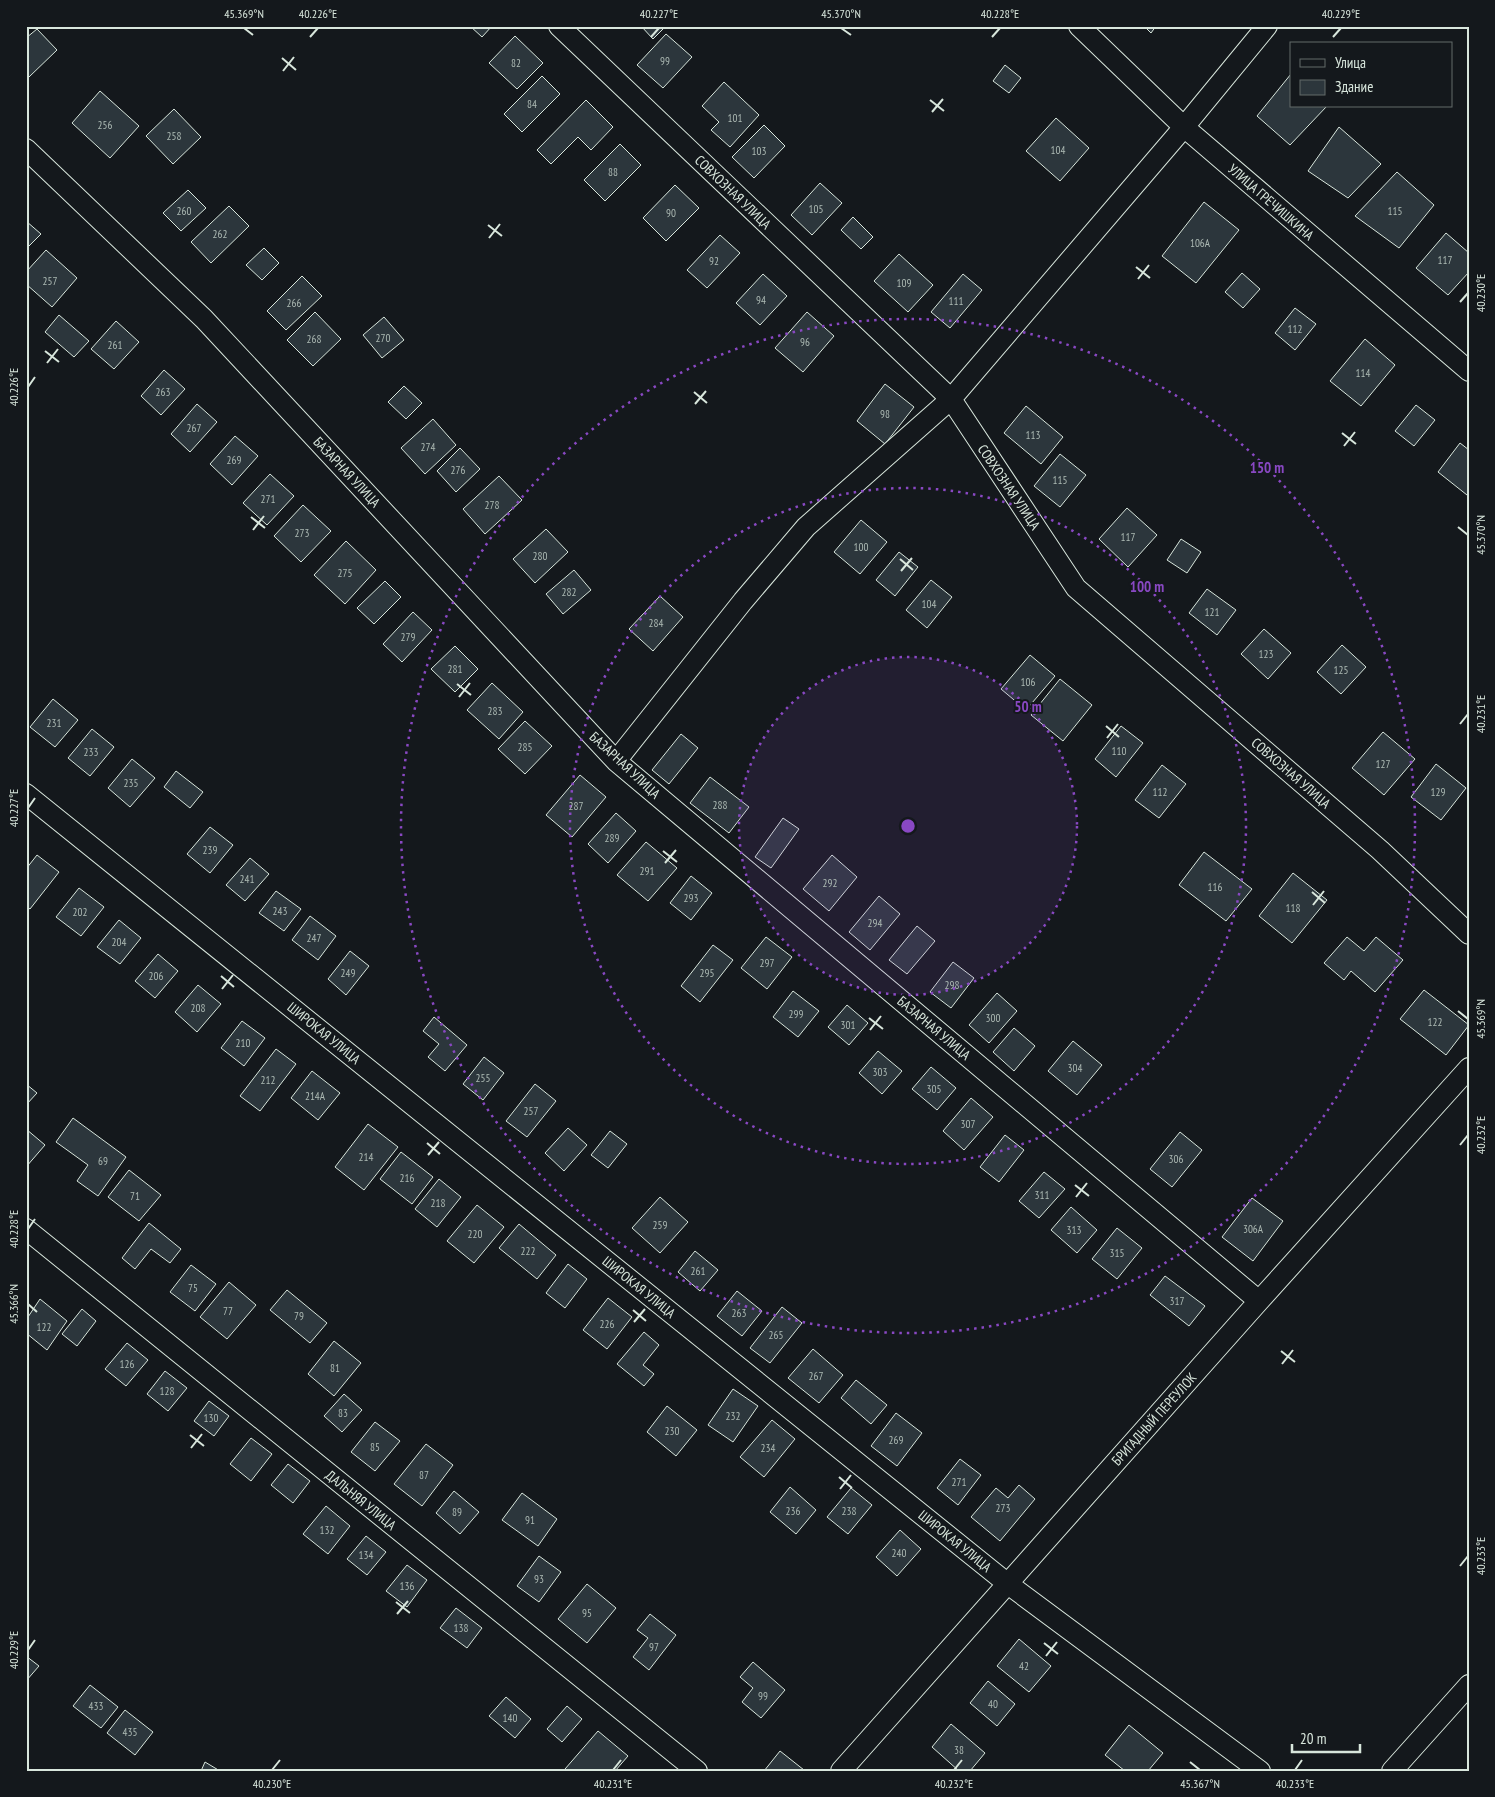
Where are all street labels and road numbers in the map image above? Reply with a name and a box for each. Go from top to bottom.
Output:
street label: СОВХОЗНАЯ УЛИЦА [691,151,775,233]
street label: УЛИЦА ГРЕЧИШКИНА [1224,160,1318,244]
street label: БАЗАРНАЯ УЛИЦА [310,433,385,511]
street label: СОВХОЗНАЯ УЛИЦА [974,441,1044,533]
street label: БАЗАРНАЯ УЛИЦА [586,728,664,803]
street label: СОВХОЗНАЯ УЛИЦА [1248,734,1335,813]
street label: БАЗАРНАЯ УЛИЦА [894,992,975,1064]
street label: ШИРОКАЯ УЛИЦА [284,998,365,1068]
street label: ШИРОКАЯ УЛИЦА [599,1252,680,1322]
street label: БРИГАДНЫЙ ПЕРЕУЛОК [1108,1369,1200,1469]
street label: ДАЛЬНЯЯ УЛИЦА [322,1466,400,1534]
street label: ШИРОКАЯ УЛИЦА [915,1506,996,1576]

